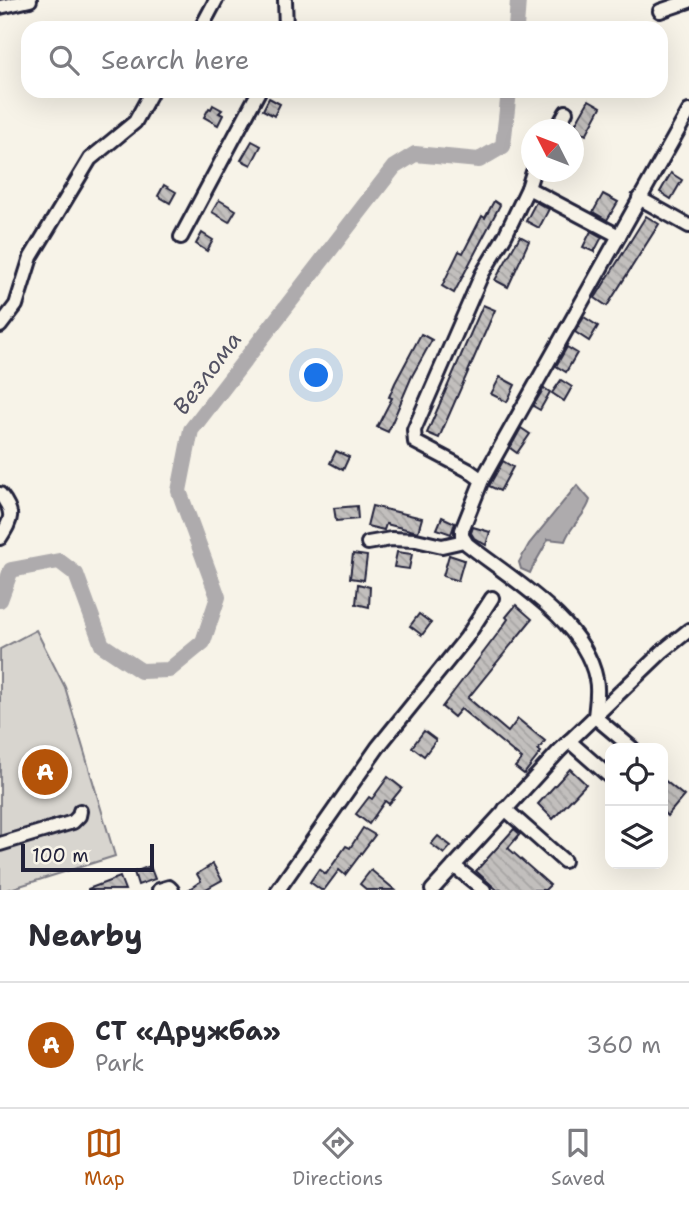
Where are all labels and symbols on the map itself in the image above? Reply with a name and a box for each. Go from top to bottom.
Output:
north arrow [521,119,584,182]
water label: Везлома [166,325,248,421]
your location [299,358,333,392]
pin: A [22,746,68,798]
scale bar [21,841,154,873]

